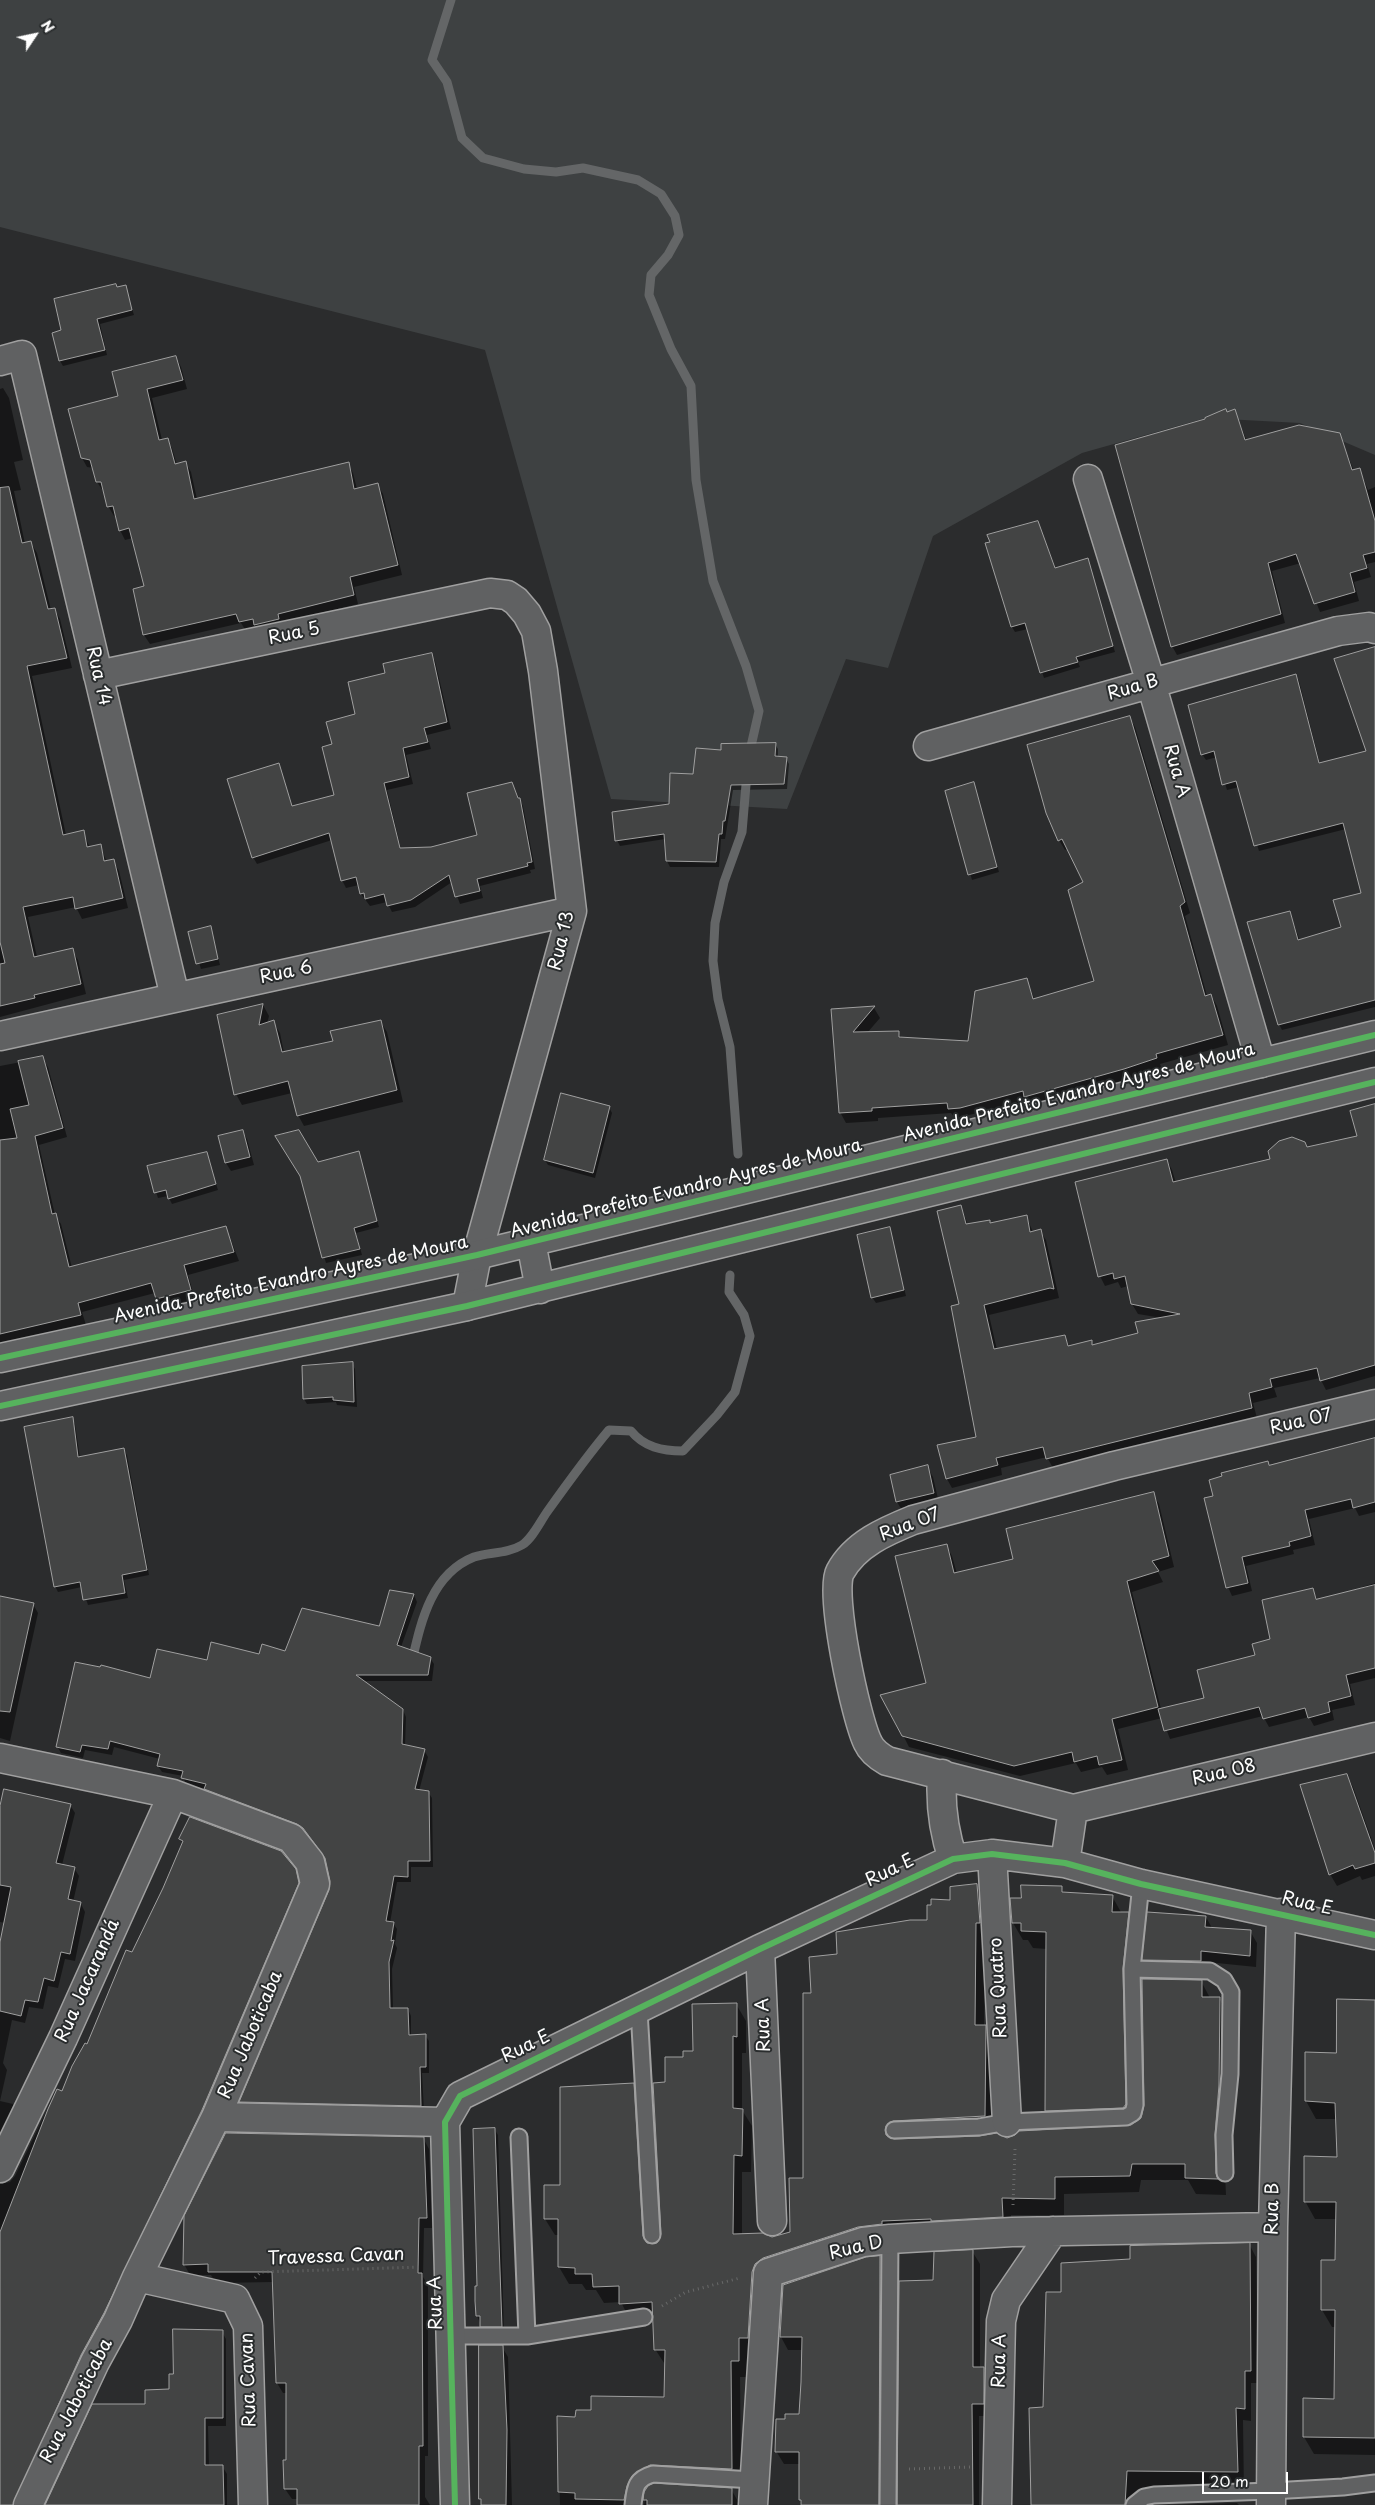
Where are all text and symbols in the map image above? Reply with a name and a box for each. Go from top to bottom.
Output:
north arrow [10,10,60,60]
text: N [36,16,60,37]
street label: Rua 5 [266,618,322,650]
street label: Rua 14 [81,644,115,708]
street label: Rua B [1105,670,1161,706]
street label: Rua A [1158,742,1194,800]
street label: Rua 13 [545,909,579,973]
street label: Rua 6 [258,957,314,989]
street label: Avenida Prefeito Evandro Ayres de Moura [901,1039,1257,1147]
street label: Avenida Prefeito Evandro Ayres de Moura [508,1135,864,1243]
street label: Avenida Prefeito Evandro Ayres de Moura [112,1232,470,1328]
street label: Rua 07 [1268,1404,1334,1440]
street label: Rua 07 [877,1504,943,1546]
street label: Rua 08 [1190,1755,1258,1791]
street label: Rua E [862,1850,918,1892]
street label: Rua E [1279,1888,1335,1920]
street label: Rua Jacarandá [51,1916,125,2046]
street label: Rua Quatro [986,1937,1012,2039]
street label: Rua Jaboticaba [214,1968,288,2102]
street label: Rua A [752,1998,776,2052]
street label: Rua E [498,2026,554,2068]
street label: Rua B [1262,2183,1284,2235]
street label: Rua D [827,2231,885,2265]
street label: Travessa Cavan [267,2244,405,2270]
street label: Rua A [424,2276,448,2330]
street label: Rua Cavan [237,2332,261,2428]
street label: Rua A [989,2334,1011,2388]
street label: Rua Jaboticaba [36,2335,118,2467]
scale bar [1205,2462,1291,2494]
text: 20 m [1210,2469,1249,2492]

